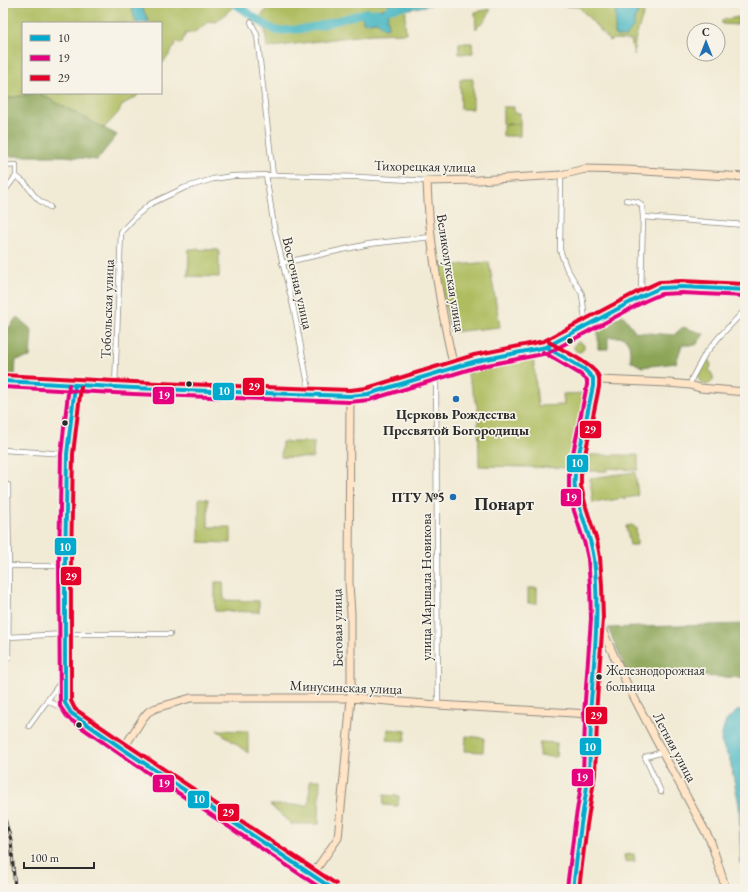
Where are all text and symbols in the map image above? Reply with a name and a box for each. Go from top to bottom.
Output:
legend [22,22,162,94]
north arrow [686,22,726,62]
text: С [702,25,710,39]
text: 10 [58,30,70,46]
text: 19 [58,50,70,66]
text: 29 [58,70,70,86]
street label: Тихорецкая улица [374,156,476,176]
street label: Великолукская улица [433,213,469,334]
street label: Восточная улица [279,235,317,331]
street label: Тобольская улица [96,258,118,359]
unlabelled marker [565,336,575,346]
line badge: 29 [242,377,265,396]
unlabelled marker [184,379,194,389]
text: 29 [248,379,260,393]
line badge: 10 [212,382,235,401]
text: 10 [218,384,230,398]
line badge: 19 [152,386,175,405]
text: 19 [158,388,170,402]
marker: Церковь Рождества Пресвятой Богородицы [451,394,461,404]
place label: Церковь Рождества Пресвятой Богородицы [383,405,529,439]
unlabelled marker [60,418,70,428]
line badge: 29 [579,420,602,439]
text: 29 [584,422,596,436]
line badge: 10 [566,454,589,473]
text: 10 [571,456,583,470]
place label: ПТУ №5 [391,488,445,506]
line badge: 19 [560,488,582,507]
text: 19 [565,490,577,504]
marker: ПТУ №5 [448,492,458,502]
district label: Понарт [474,492,534,515]
street label: улица Маршала Новикова [417,513,435,661]
line badge: 10 [54,537,77,556]
text: 10 [59,540,71,554]
line badge: 29 [60,566,82,586]
text: 29 [65,569,77,583]
street label: Беговая улица [327,588,347,668]
place label: Железнодорожная больница [605,662,705,695]
marker: Железнодорожная больница [594,672,604,682]
street label: Минусинская улица [289,676,403,698]
line badge: 29 [585,706,608,725]
text: 29 [590,708,602,722]
street label: Летняя улица [649,709,701,785]
unlabelled marker [74,720,84,730]
line badge: 10 [579,737,602,756]
text: 10 [584,740,596,754]
line badge: 19 [571,768,594,787]
text: 19 [576,770,588,784]
line badge: 19 [152,774,175,793]
text: 19 [158,776,170,790]
line badge: 10 [187,790,210,809]
text: 10 [193,792,205,806]
line badge: 29 [217,803,240,822]
text: 29 [222,805,234,819]
scale bar [24,844,94,870]
text: 100 m [30,850,60,866]

